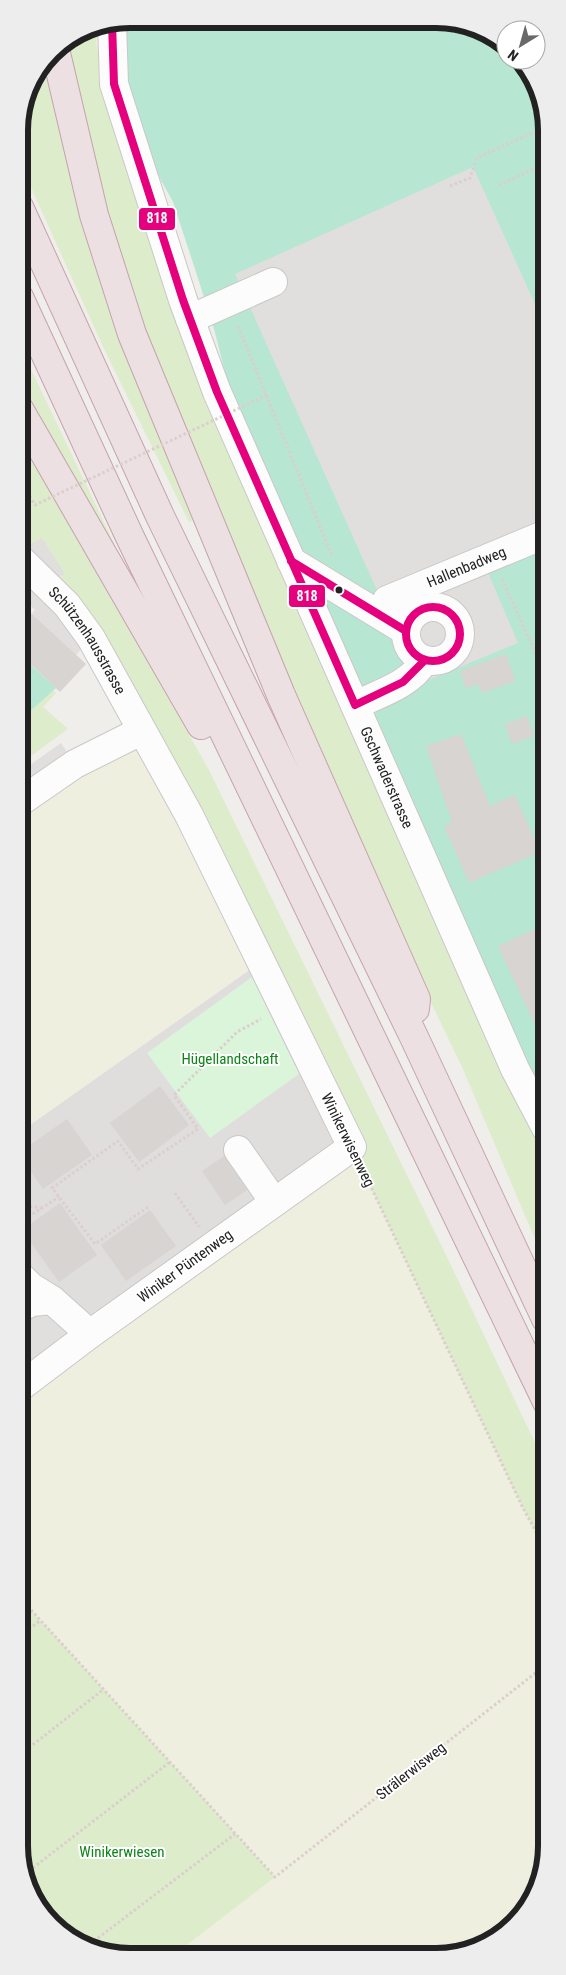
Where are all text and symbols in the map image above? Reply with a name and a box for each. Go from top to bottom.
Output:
north arrow [496,20,546,70]
text: N [505,46,521,64]
line badge: 818 [138,207,176,231]
text: 818 [146,210,168,226]
street label: Hallenbadweg [424,543,509,591]
street label: Schützenhausstrasse [45,583,130,698]
line badge: 818 [288,584,326,608]
unlabelled marker [334,585,344,595]
text: 818 [296,588,318,604]
street label: Gschwaderstrasse [356,724,417,831]
park label: Hügellandschaft [181,1050,279,1068]
street label: Winikerwisenweg [317,1090,379,1190]
street label: Winiker Püntenweg [134,1226,236,1306]
street label: Strälerwisweg [373,1738,449,1804]
park label: Winikerwiesen [79,1843,165,1861]

